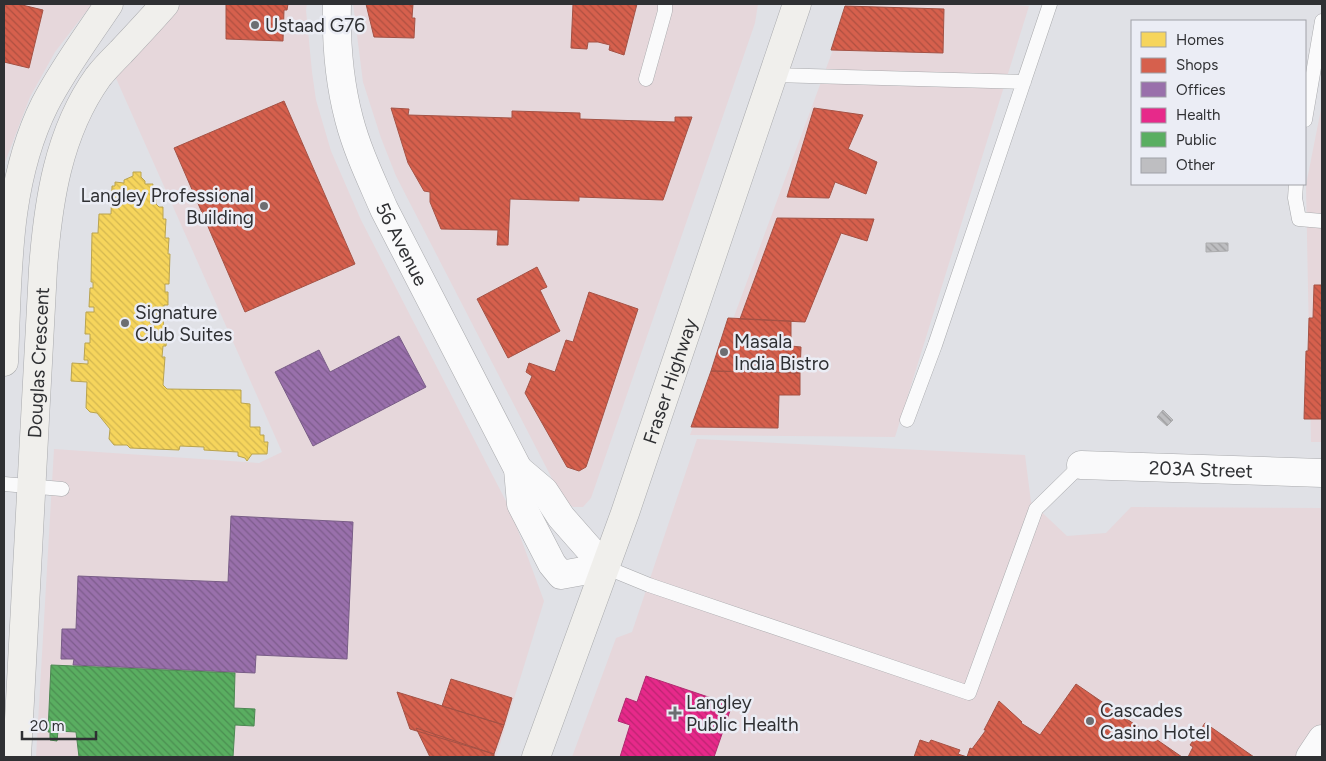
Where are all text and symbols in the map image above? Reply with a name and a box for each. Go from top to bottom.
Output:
place label: Ustaad G76 [265,14,365,37]
marker: Ustaad G76 [249,19,261,31]
legend [1131,20,1306,185]
text: Homes [1176,31,1224,49]
text: Shops [1176,56,1218,74]
text: Offices [1176,81,1226,99]
text: Health [1176,106,1220,124]
text: Public [1176,131,1217,149]
text: Other [1176,156,1215,174]
place label: Langley Professional Building [80,184,254,229]
street label: 56 Avenue [371,199,433,290]
marker: Langley Professional Building [258,200,270,212]
street label: Douglas Crescent [23,286,54,439]
place label: Signature Club Suites [135,301,232,346]
street label: Fraser Highway [638,315,701,447]
marker: Signature Club Suites [119,317,131,329]
place label: Masala India Bistro [734,330,829,375]
marker: Masala India Bistro [718,346,730,358]
street label: 203A Street [1149,456,1253,482]
place label: Langley Public Health [686,691,799,736]
place label: Cascades Casino Hotel [1100,699,1210,744]
marker: Langley Public Health [668,706,682,720]
scale bar [22,708,96,740]
marker: Cascades Casino Hotel [1084,715,1096,727]
text: 20 m [30,717,64,735]

